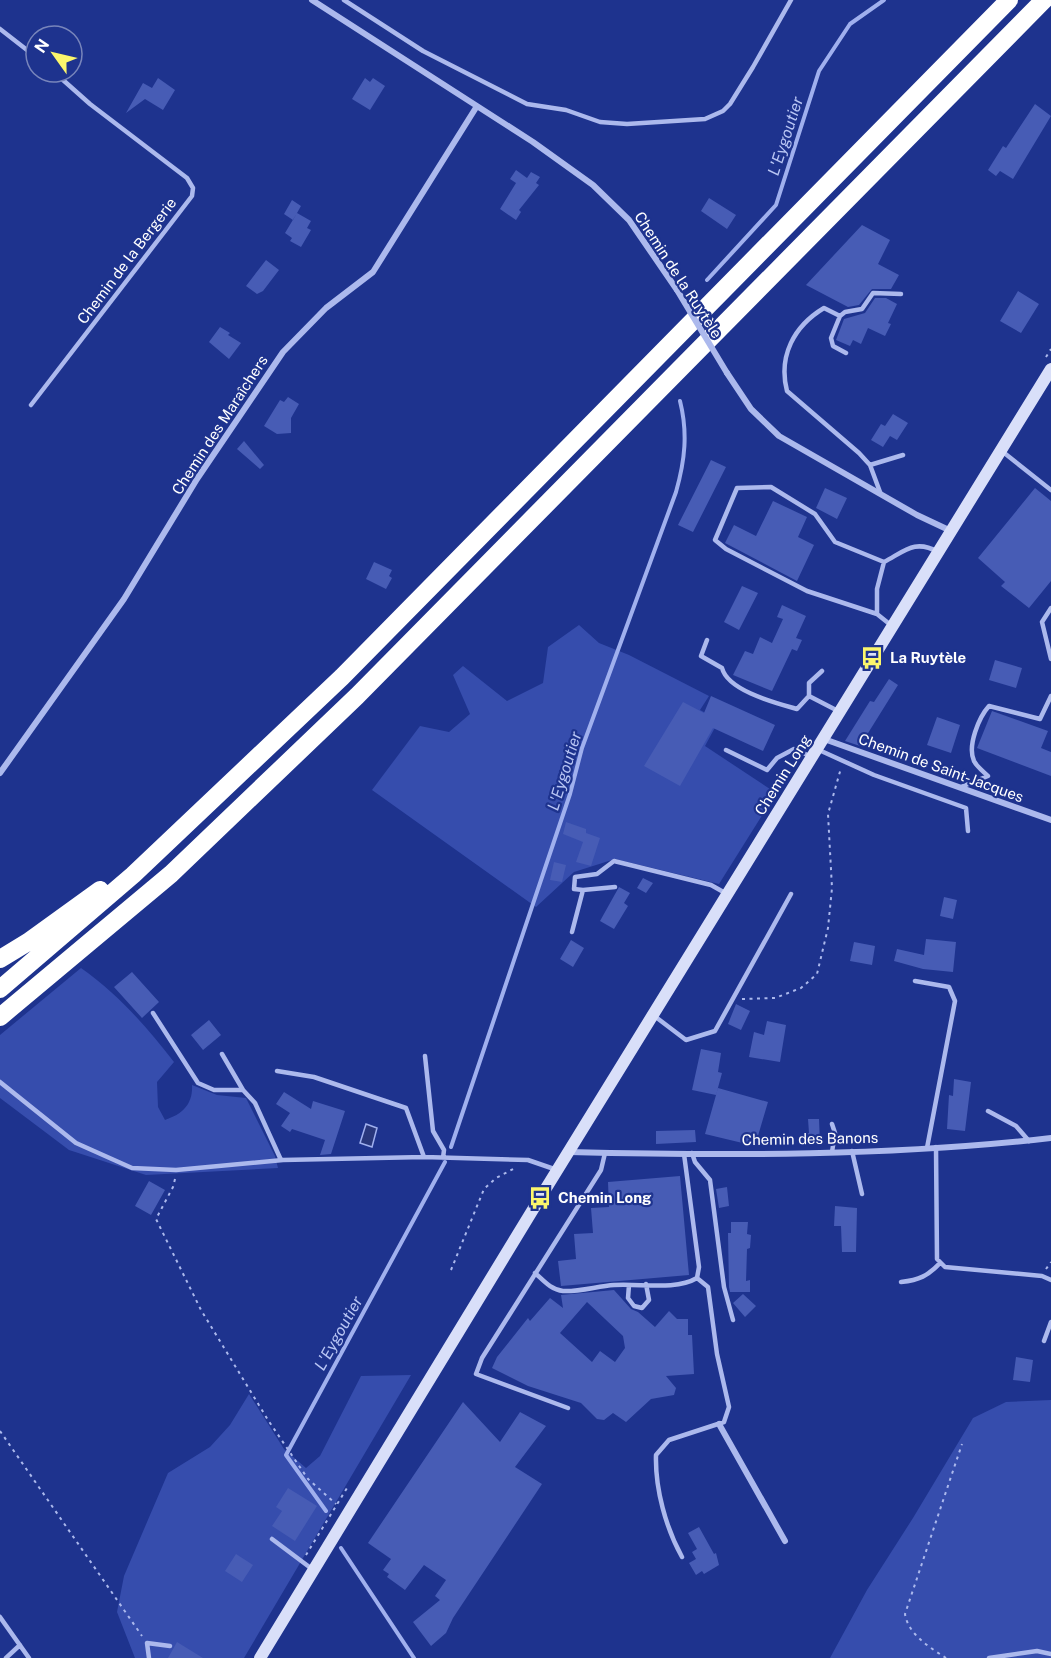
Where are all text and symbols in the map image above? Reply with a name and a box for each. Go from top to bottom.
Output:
north arrow [24,24,84,84]
text: N [31,35,53,56]
water label: L'Eygoutier [764,93,807,178]
street label: Chemin de la Bergerie [74,194,180,327]
street label: Chemin de la Ruytèle [631,208,726,341]
street label: Chemin des Maraîchers [168,352,271,498]
bus stop icon: La Ruytèle [859,645,885,671]
place label: La Ruytèle [890,649,966,666]
water label: L'Eygoutier [543,728,586,813]
street label: Chemin de Saint-Jacques [856,730,1026,805]
street label: Chemin Long [751,731,814,818]
street label: Chemin des Banons [742,1129,878,1148]
bus stop icon: Chemin Long [527,1185,553,1211]
place label: Chemin Long [558,1189,652,1206]
water label: L'Eygoutier [310,1292,367,1374]

